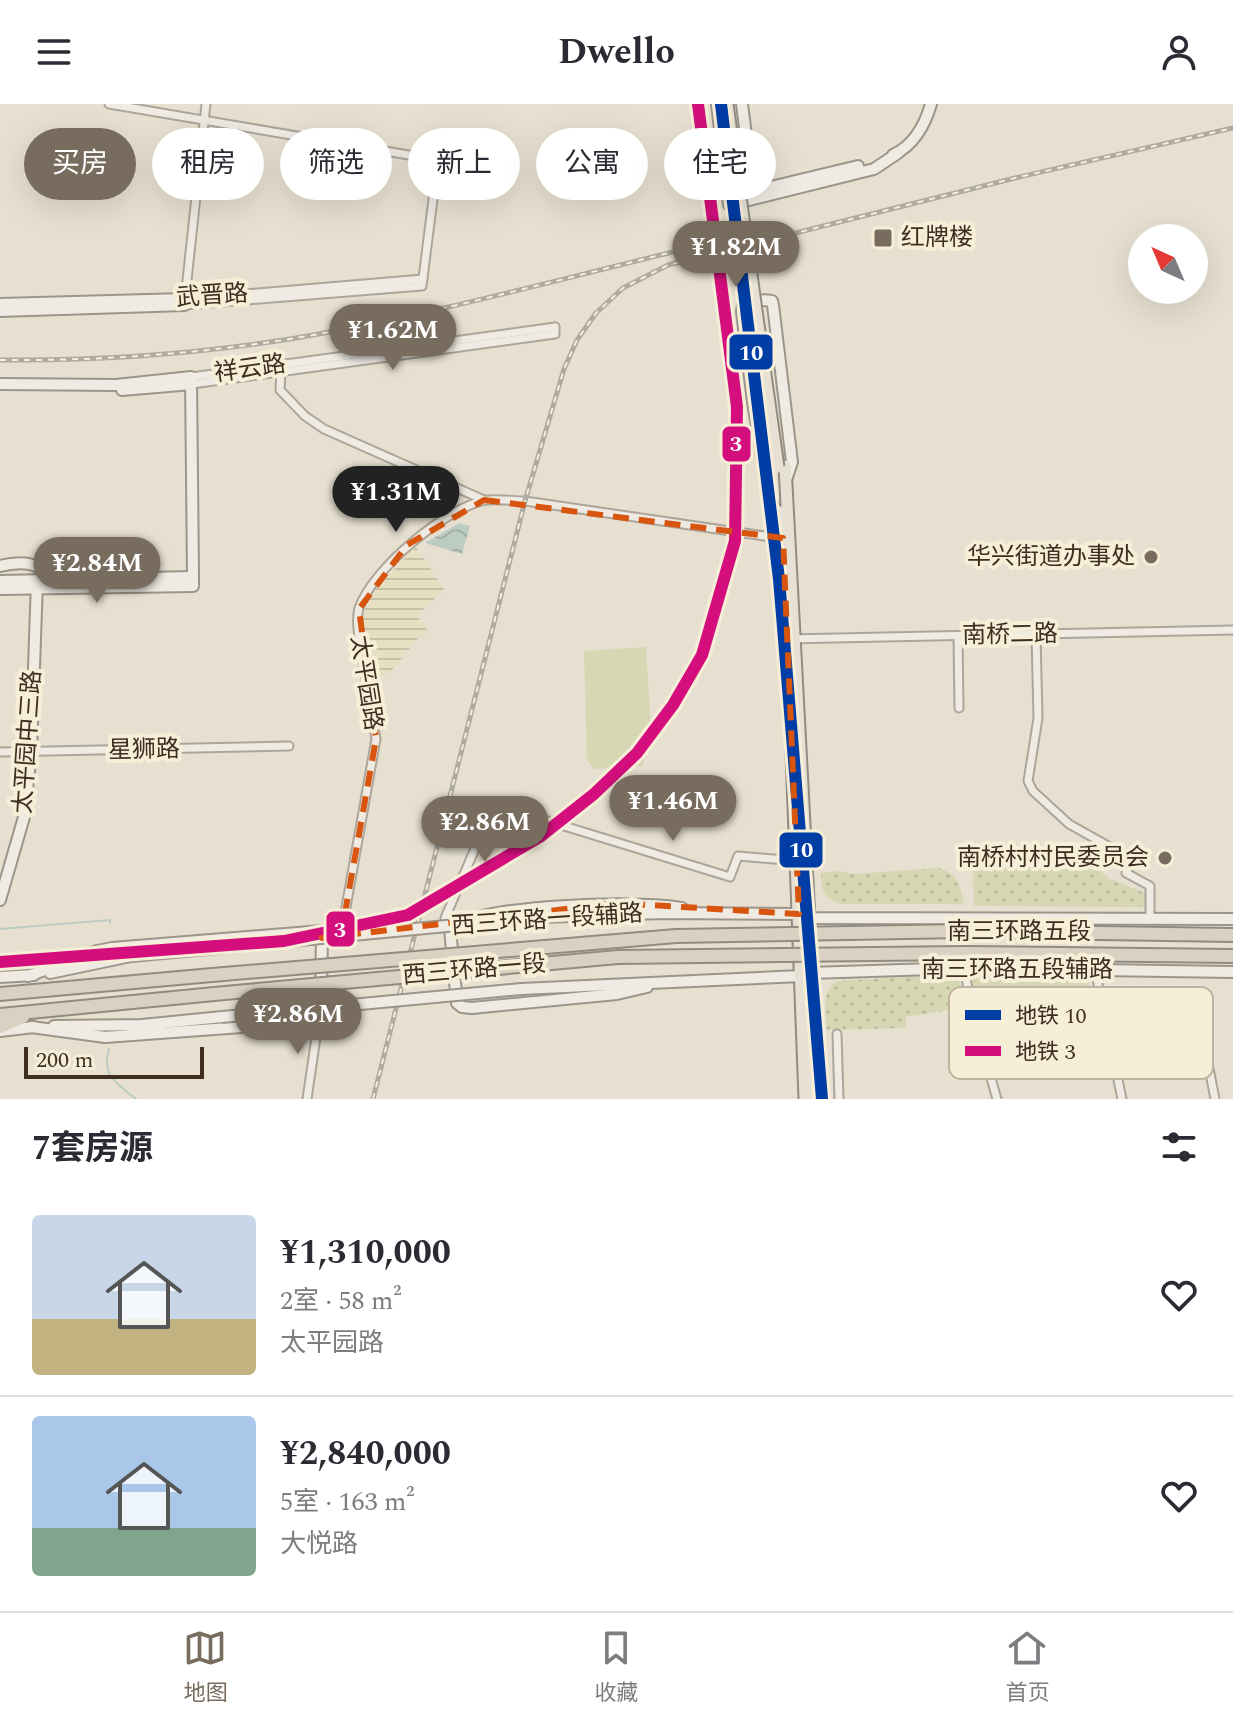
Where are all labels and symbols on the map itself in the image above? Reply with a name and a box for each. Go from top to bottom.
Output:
place label: 红牌楼 [901,220,973,256]
pin: ¥1.82M [671,221,801,289]
north arrow [1128,224,1208,304]
marker: 红牌楼 [872,227,894,249]
street label: 武晋路 [175,276,249,316]
pin: ¥1.62M [328,304,458,372]
line badge: 10 [728,333,774,371]
text: 10 [739,337,763,370]
street label: 祥云路 [212,346,288,392]
line badge: 3 [721,425,752,463]
text: 3 [730,428,742,461]
pin: ¥1.31M [331,466,461,534]
pin: ¥2.84M [32,537,162,605]
place label: 华兴街道办事处 [967,539,1135,575]
marker: 华兴街道办事处 [1142,548,1160,566]
street label: 南桥二路 [962,616,1058,654]
street label: 太平园路 [341,633,391,733]
street label: 太平园中三路 [5,669,51,815]
street label: 星狮路 [108,731,180,769]
pin: ¥1.46M [608,775,738,843]
pin: ¥2.86M [420,796,550,864]
line badge: 10 [778,831,824,869]
text: 10 [789,834,813,867]
place label: 南桥村村民委员会 [957,840,1149,876]
marker: 南桥村村民委员会 [1156,849,1174,867]
street label: 西三环路一段辅路 [450,895,644,945]
line badge: 3 [325,910,356,948]
text: 3 [334,914,346,947]
street label: 南三环路五段 [947,914,1091,950]
street label: 西三环路一段 [401,946,547,994]
street label: 南三环路五段辅路 [921,952,1113,988]
legend [949,987,1213,1079]
pin: ¥2.86M [233,988,363,1056]
text: 地铁 10 [1015,1000,1087,1033]
text: 地铁 3 [1015,1036,1076,1069]
scale bar [24,1043,204,1079]

